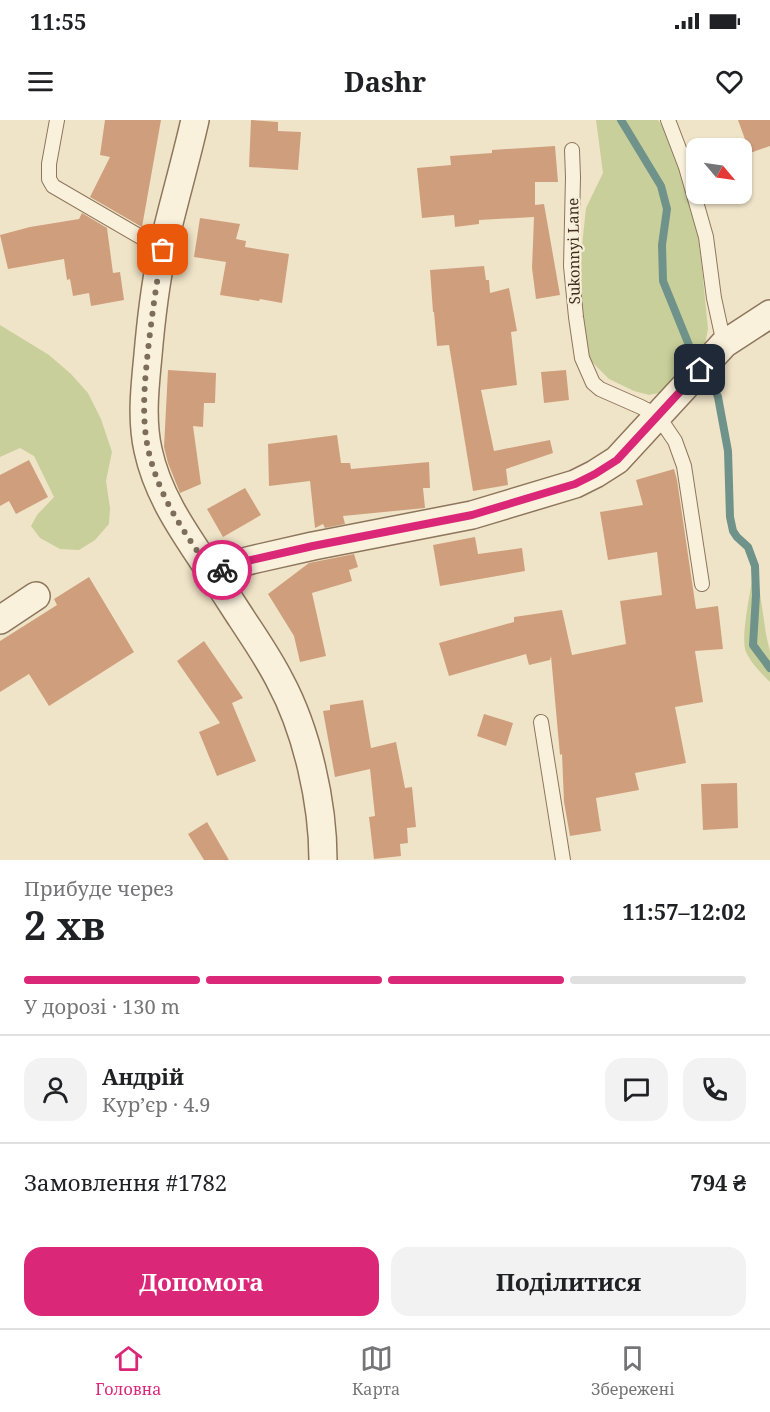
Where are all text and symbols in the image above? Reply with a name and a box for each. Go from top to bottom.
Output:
text: 11:55 [30,6,86,36]
text: Dashr [344,63,426,100]
icon: menu [24,65,57,98]
icon: heart [713,65,746,98]
north arrow [686,138,752,204]
map controls [686,138,752,204]
street label: Sukonnyi Lane [562,198,584,304]
pin [137,224,188,275]
icon: bag [146,233,179,266]
pin [674,344,725,395]
icon: home [683,353,716,386]
courier [192,540,252,600]
icon: bike [206,554,239,587]
text: Прибуде через [24,875,174,902]
text: 11:57–12:02 [622,896,746,926]
text: 2 хв [24,898,105,951]
text: У дорозі · 130 m [24,993,180,1020]
button: person [24,1058,87,1121]
button: chat [605,1058,668,1121]
button: phone [683,1058,746,1121]
text: Андрій [102,1061,184,1091]
text: Кур’єр · 4.9 [102,1091,211,1118]
text: Замовлення #1782 [24,1167,227,1197]
text: 794 ₴ [690,1167,746,1197]
button: Допомога [24,1247,379,1316]
button: Поділитися [391,1247,746,1316]
tab: Головна [95,1342,161,1400]
tab: Карта [352,1342,400,1400]
tab: Збережені [591,1342,675,1400]

